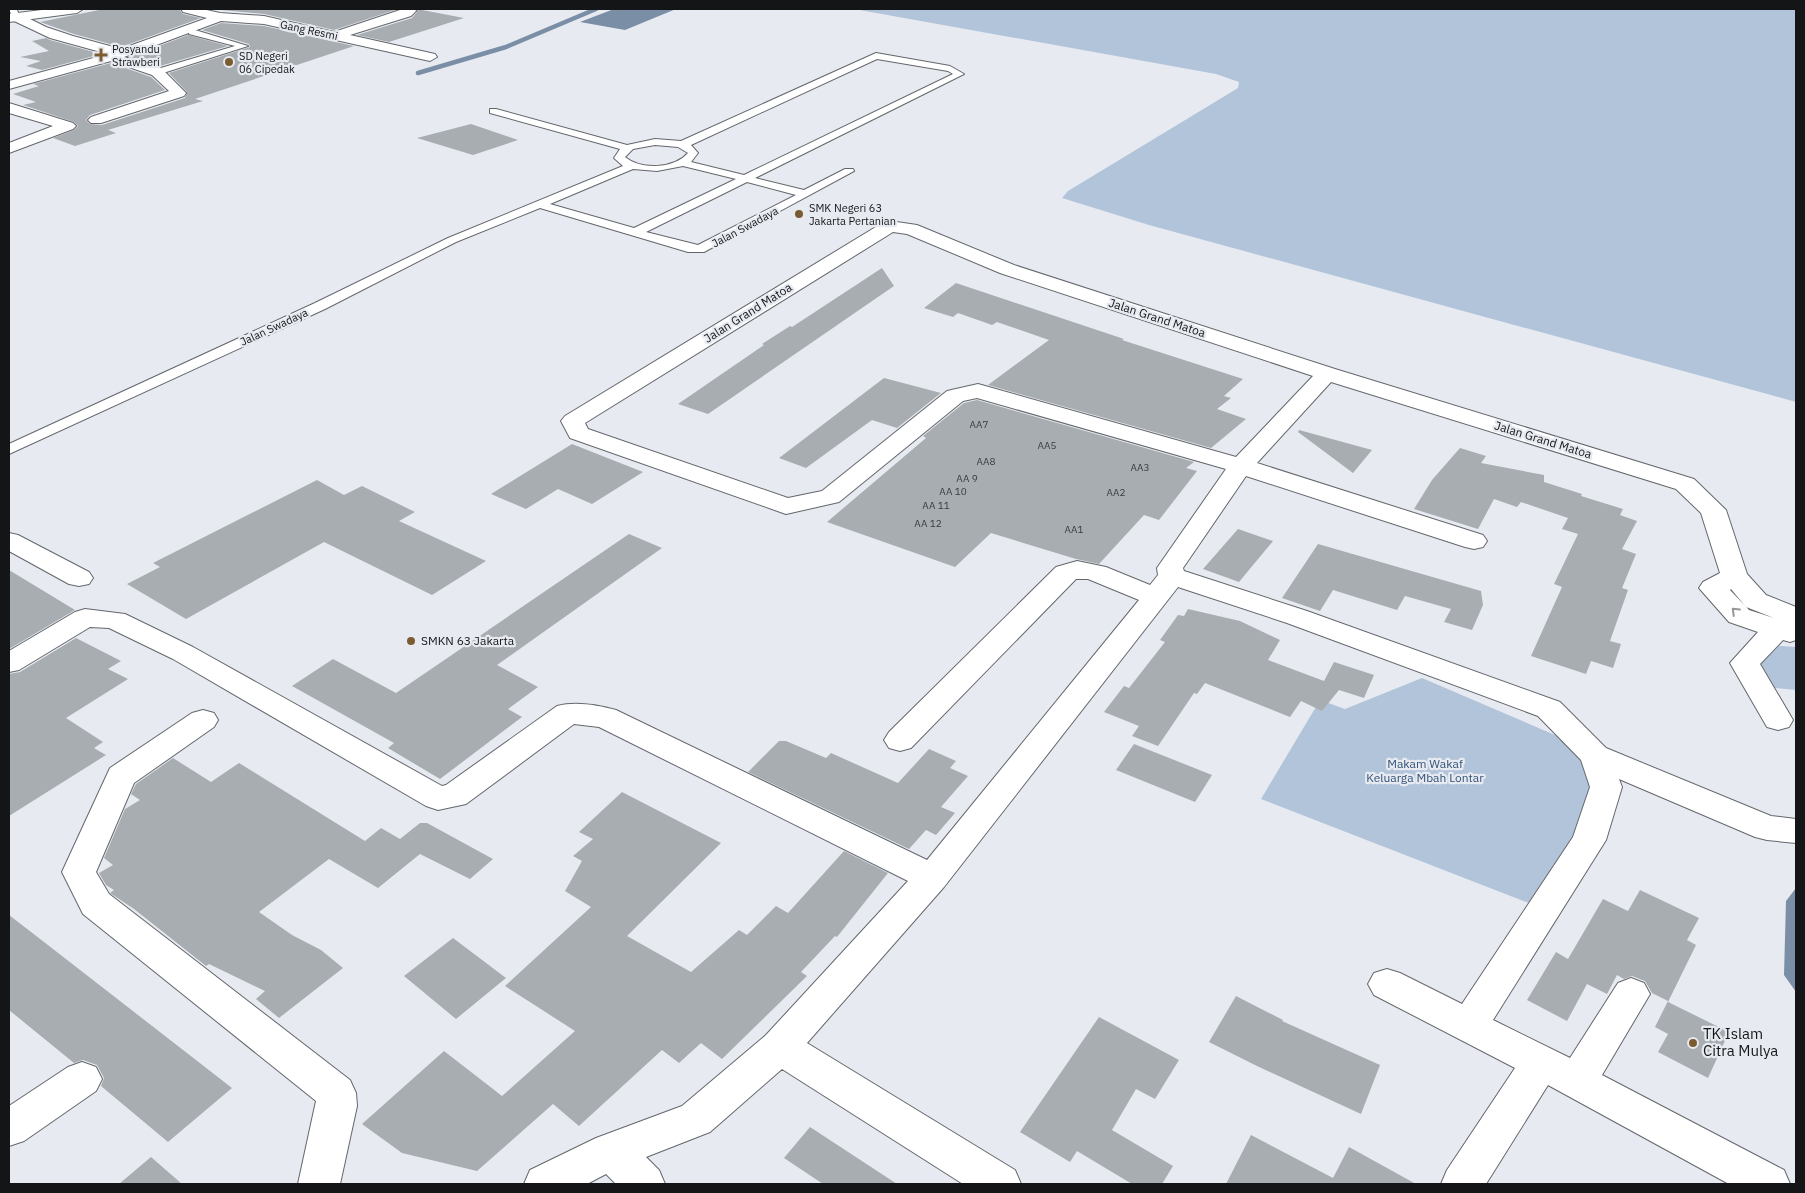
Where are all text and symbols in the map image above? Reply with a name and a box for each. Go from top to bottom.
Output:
street label: Gang Resmi [279,17,339,43]
place label: Posyandu Strawberi [112,42,160,69]
marker: Posyandu Strawberi [94,48,108,62]
place label: SD Negeri 06 Cipedak [239,49,295,76]
marker: SD Negeri 06 Cipedak [223,56,235,68]
place label: SMK Negeri 63 Jakarta Pertanian [809,201,896,228]
street label: Jalan Swadaya [709,204,781,250]
marker: SMK Negeri 63 Jakarta Pertanian [793,208,805,220]
street label: Jalan Grand Matoa [701,279,795,346]
street label: Jalan Grand Matoa [1107,295,1208,340]
street label: Jalan Swadaya [238,305,310,349]
house number: AA7 [970,418,988,431]
street label: Jalan Grand Matoa [1493,418,1594,462]
house number: AA5 [1038,439,1056,452]
house number: AA8 [977,455,995,468]
house number: AA3 [1131,461,1149,474]
house number: AA 9 [956,472,978,485]
house number: AA 10 [939,485,967,498]
house number: AA2 [1107,486,1125,499]
house number: AA 11 [922,499,950,512]
house number: AA 12 [914,517,942,530]
house number: AA1 [1065,523,1083,536]
one-way arrow [1732,608,1741,617]
place label: SMKN 63 Jakarta [421,633,515,648]
marker: SMKN 63 Jakarta [405,635,417,647]
park label: Makam Wakaf Keluarga Mbah Lontar [1366,756,1484,785]
place label: TK Islam Citra Mulya [1703,1024,1778,1060]
marker: TK Islam Citra Mulya [1687,1037,1699,1049]

